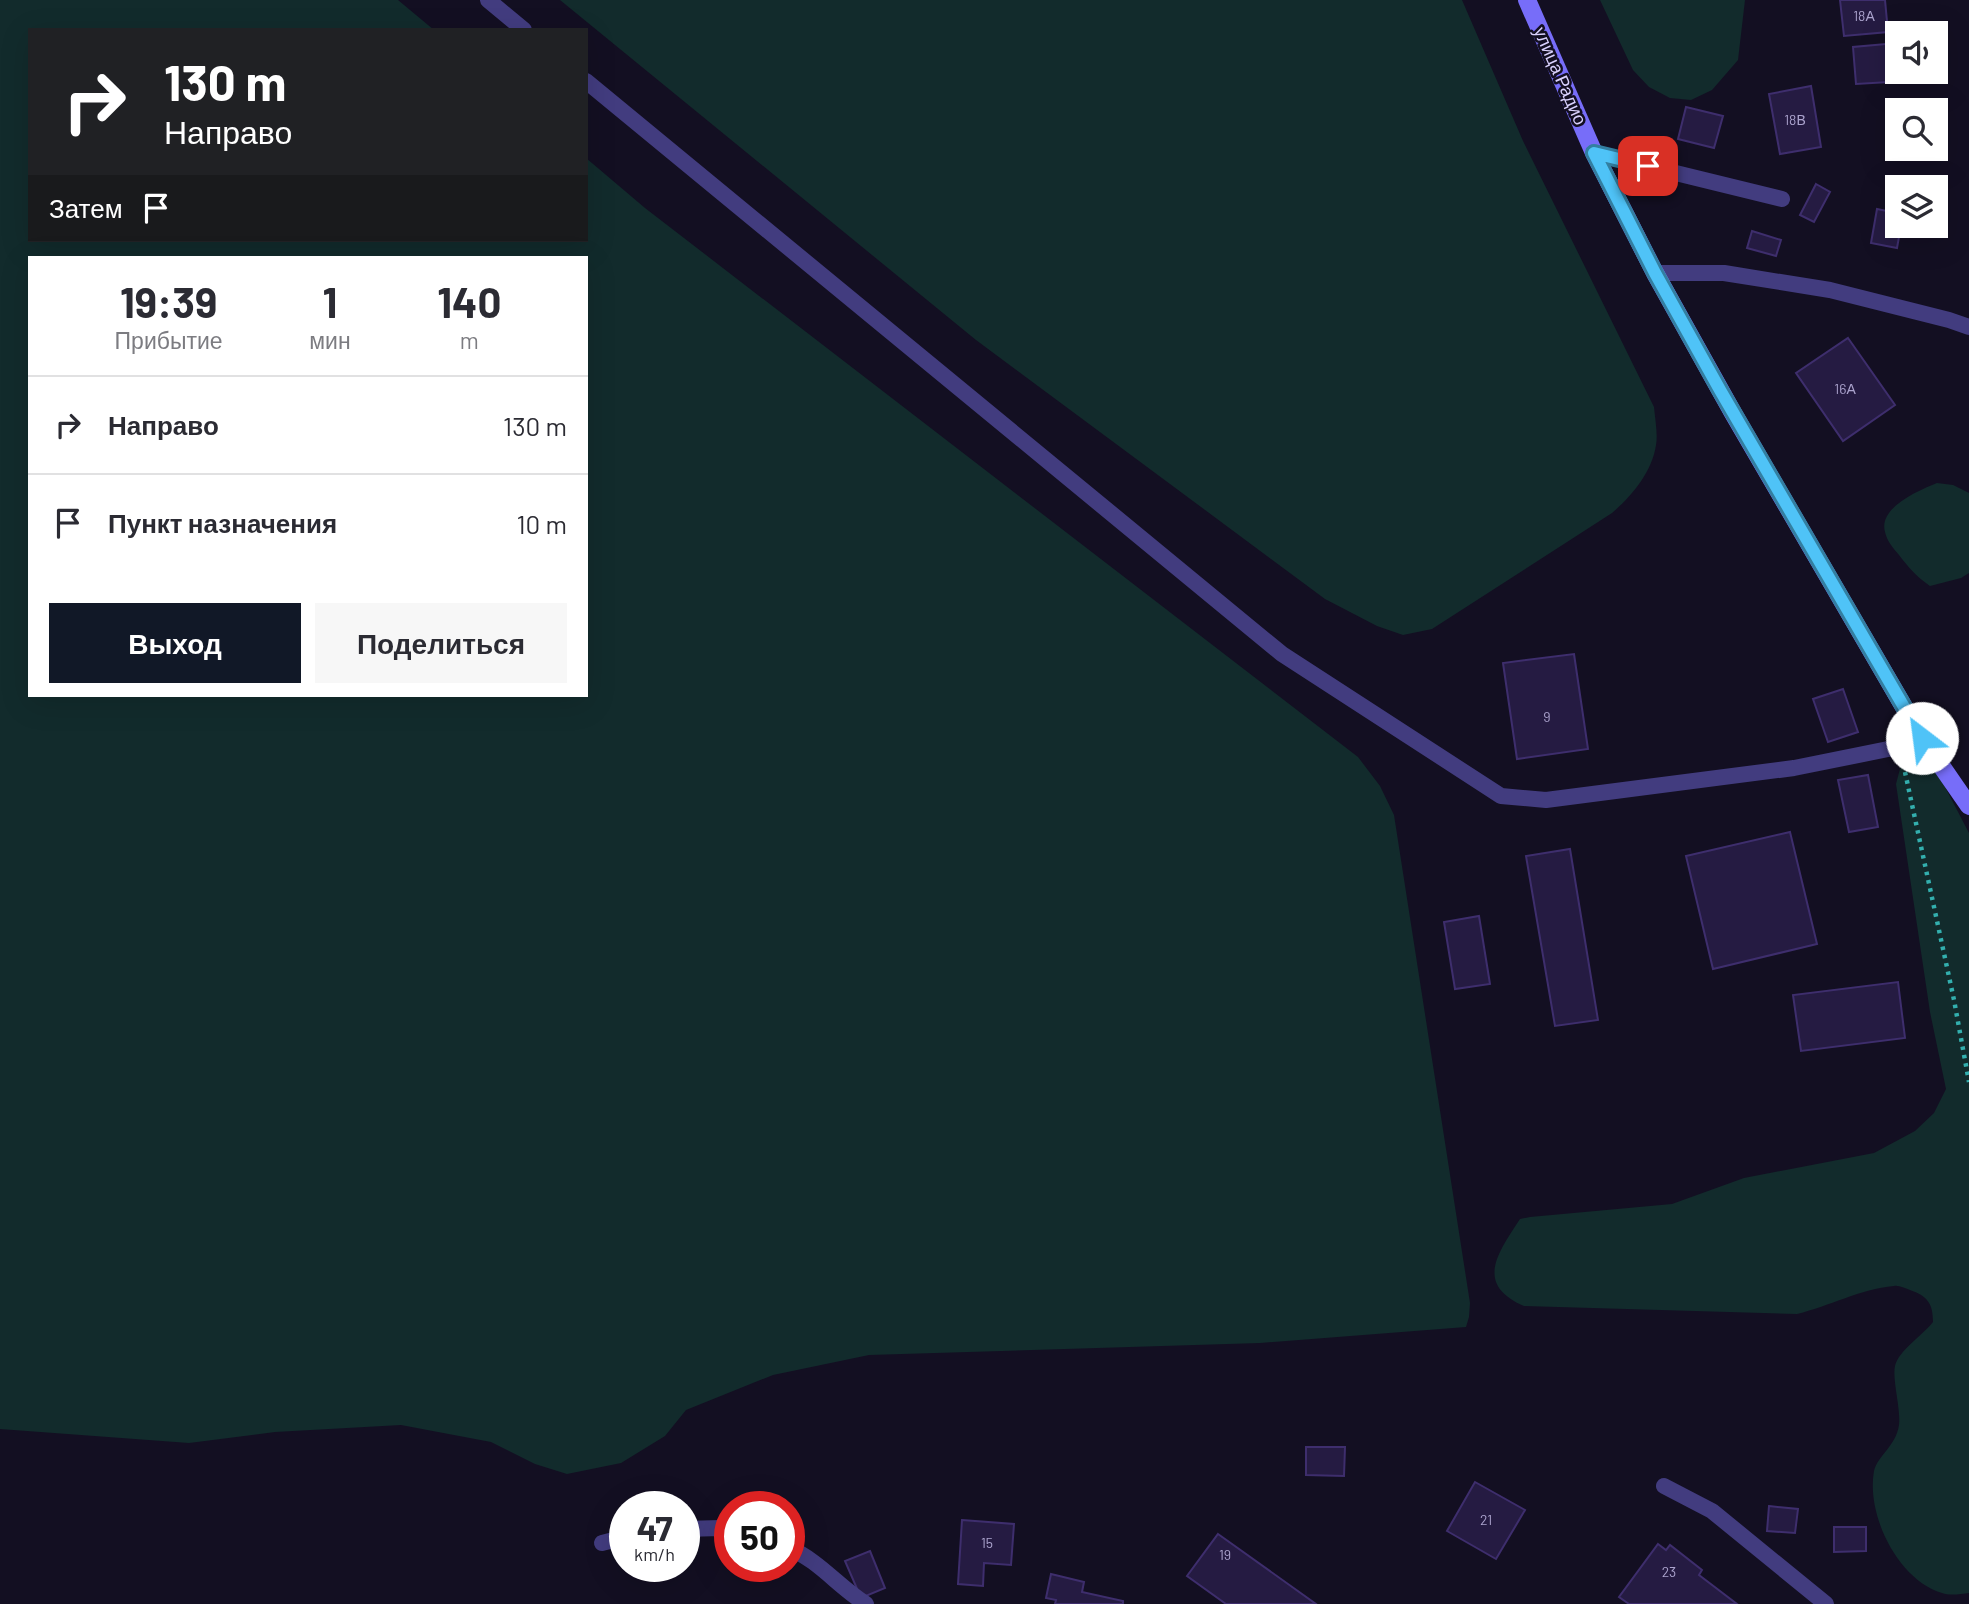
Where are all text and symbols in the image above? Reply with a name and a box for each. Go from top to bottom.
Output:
house number: 18А [1853,7,1875,24]
map controls [1885,21,1948,238]
button: sound [1885,21,1948,84]
street label: улица Радио [1529,23,1592,128]
text: 130 m [164,52,286,111]
icon: right [49,56,140,147]
button: search [1885,98,1948,161]
house number: 18В [1784,111,1806,128]
text: Направо [164,112,292,150]
pin [1618,136,1678,196]
icon: arrive [1629,147,1667,185]
button: layers [1885,175,1948,238]
icon: arrive [137,189,175,227]
text: Затем [49,192,123,223]
text: 19:39 [120,276,217,326]
text: 1 [322,276,337,326]
text: 140 [437,276,501,326]
text: Прибытие [115,326,223,354]
text: мин [309,326,351,354]
text: m [460,326,479,354]
house number: 16А [1834,380,1856,397]
icon: right [49,406,87,444]
text: Направо [108,409,219,440]
text: 130 m [503,410,567,441]
icon: arrive [49,504,87,542]
text: Пункт назначения [108,507,337,538]
text: 10 m [517,508,567,539]
button: Выход [49,603,301,683]
button: Поделиться [315,603,567,683]
position arrow [1885,701,1959,775]
house number: 9 [1543,708,1551,725]
speed limit sign: 50 [714,1491,805,1582]
text: 47 [636,1506,673,1548]
house number: 21 [1480,1511,1492,1528]
house number: 15 [981,1534,993,1551]
text: km/h [634,1543,675,1565]
house number: 19 [1219,1546,1231,1563]
house number: 23 [1662,1563,1676,1580]

